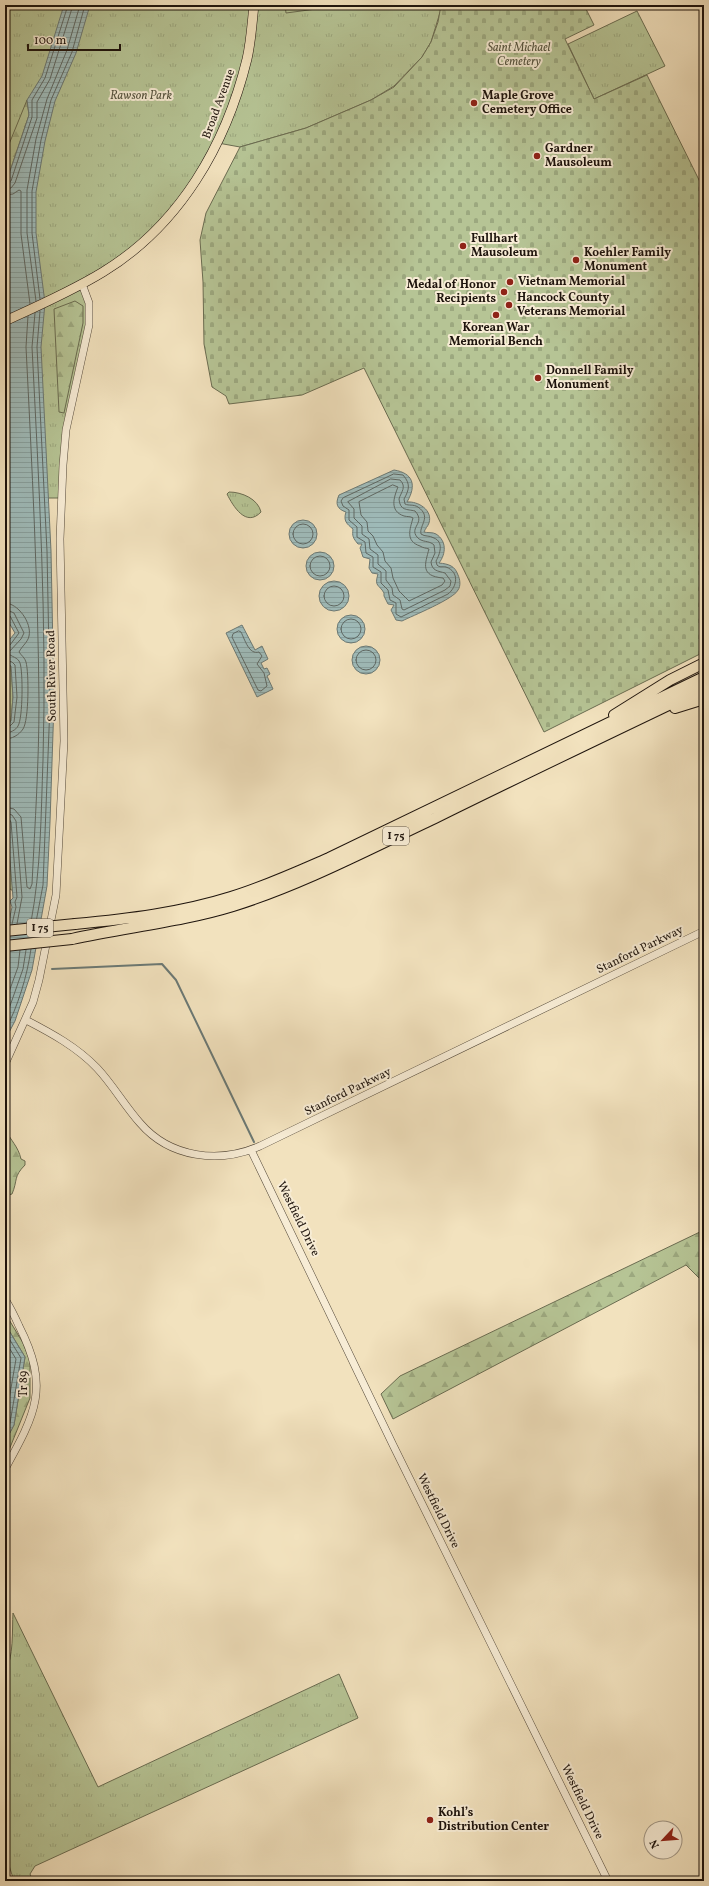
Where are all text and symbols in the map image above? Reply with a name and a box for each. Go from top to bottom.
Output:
scale bar [28,26,120,52]
text: 100 m [34,33,67,49]
park label: Saint Michael Cemetery [487,40,551,70]
street label: Broad Avenue [199,67,239,141]
park label: Rawson Park [110,88,172,104]
place label: Maple Grove Cemetery Office [482,88,572,118]
marker: Maple Grove Cemetery Office [469,98,479,108]
place label: Gardner Mausoleum [545,141,612,171]
marker: Gardner Mausoleum [532,151,542,161]
place label: Fullhart Mausoleum [471,231,538,261]
marker: Fullhart Mausoleum [458,241,468,251]
place label: Koehler Family Monument [584,245,671,275]
marker: Koehler Family Monument [571,255,581,265]
place label: Vietnam Memorial [518,274,625,290]
place label: Medal of Honor Recipients [407,277,496,307]
marker: Vietnam Memorial [505,277,515,287]
marker: Medal of Honor Recipients [499,287,509,297]
place label: Hancock County Veterans Memorial [517,290,625,320]
marker: Hancock County Veterans Memorial [504,300,514,310]
marker: Korean War Memorial Bench [491,310,501,320]
place label: Korean War Memorial Bench [449,320,543,350]
place label: Donnell Family Monument [546,363,634,393]
marker: Donnell Family Monument [533,373,543,383]
street label: South River Road [43,630,61,722]
road number: I 75 [383,827,409,845]
road number: I 75 [27,919,53,937]
street label: Stanford Parkway [594,922,686,978]
street label: Stanford Parkway [302,1064,394,1120]
street label: Westfield Drive [273,1179,323,1259]
street label: Tr 89 [16,1371,32,1397]
street label: Westfield Drive [413,1471,463,1551]
street label: Westfield Drive [557,1762,607,1842]
place label: Kohl’s Distribution Center [438,1805,549,1835]
marker: Kohl’s Distribution Center [425,1815,435,1825]
north arrow [643,1820,683,1860]
text: N [647,1837,664,1851]

